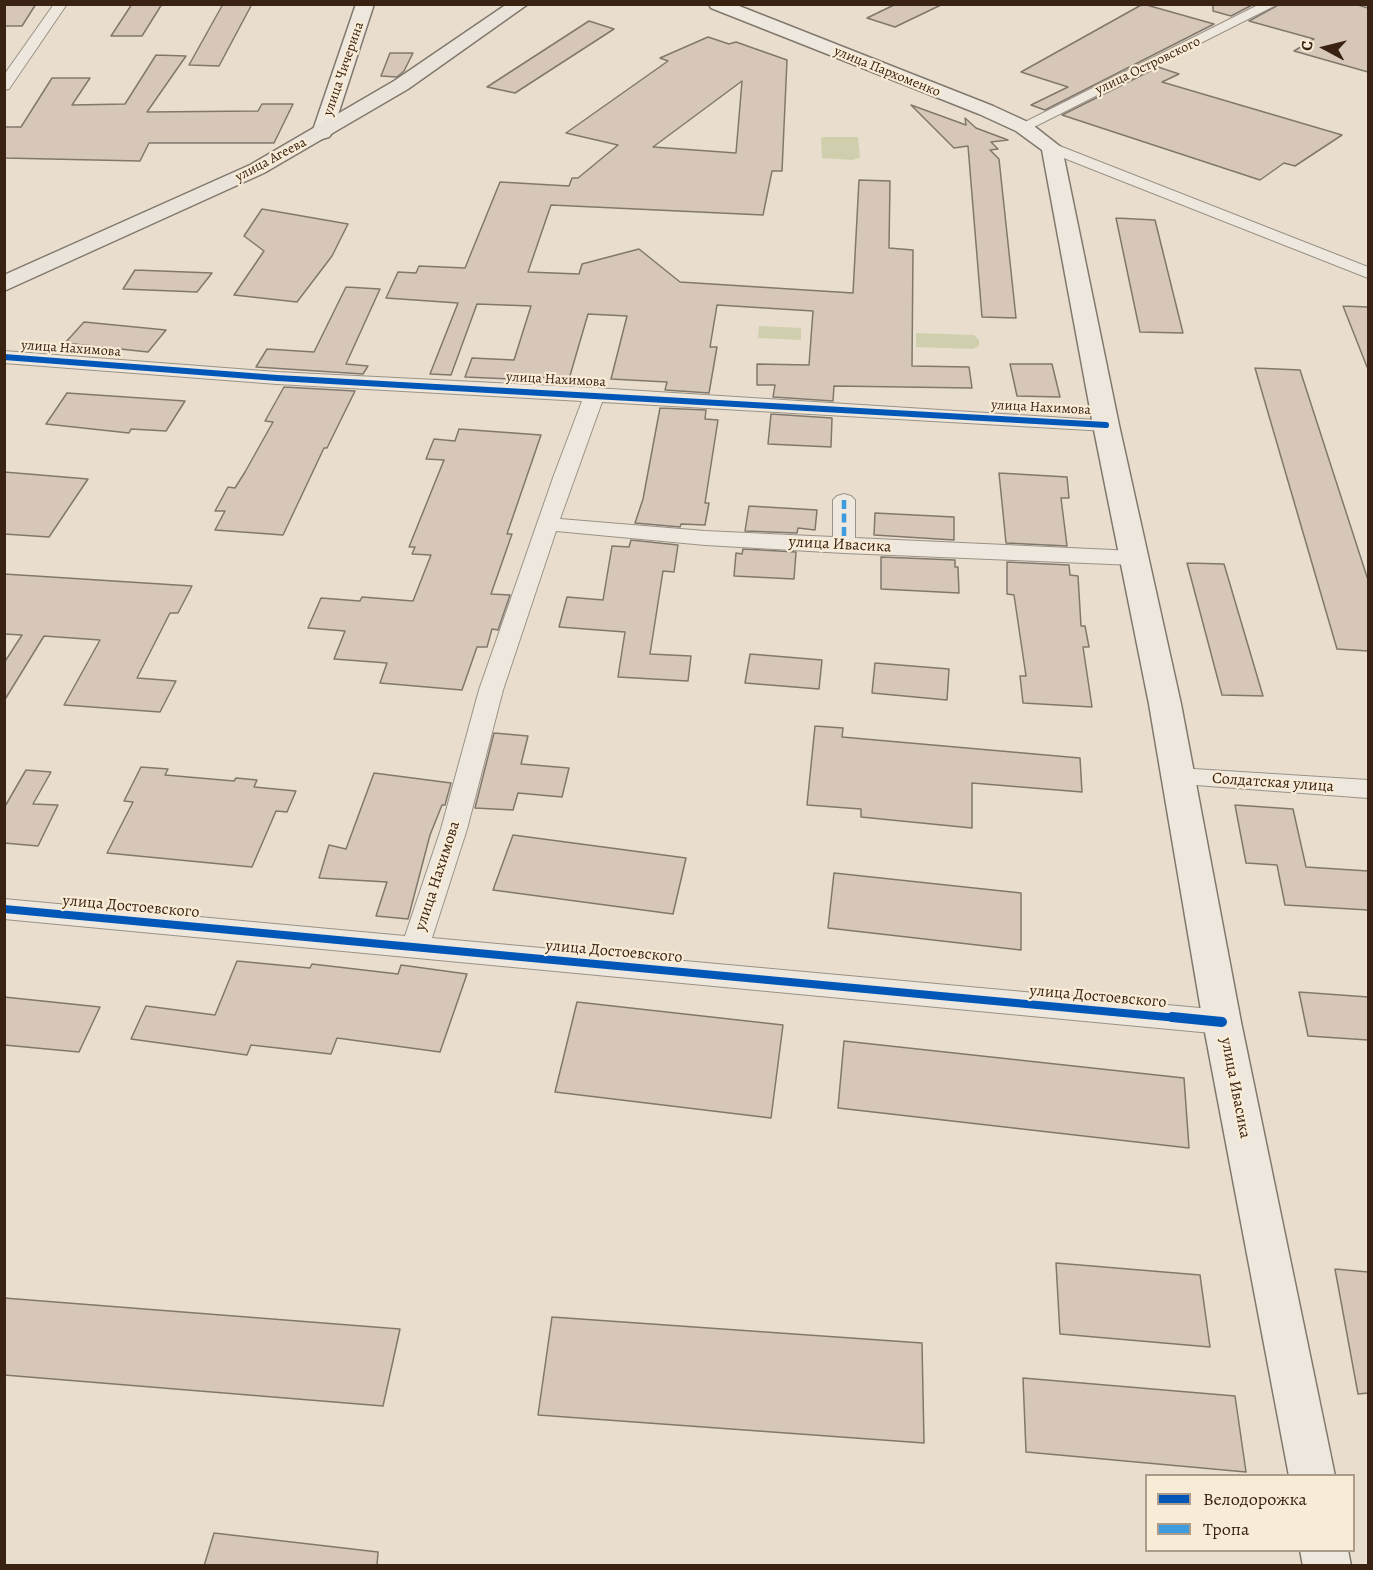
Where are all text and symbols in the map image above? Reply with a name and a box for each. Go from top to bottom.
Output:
north arrow [1295,18,1355,78]
street label: улица Чичерина [320,20,368,118]
street label: улица Островского [1093,33,1203,99]
text: С [1296,40,1319,52]
street label: улица Пархоменко [831,43,943,101]
street label: улица Агеева [233,134,309,186]
street label: улица Нахимова [21,337,121,361]
street label: улица Нахимова [506,369,606,391]
street label: улица Нахимова [991,397,1091,419]
street label: улица Ивасика [788,533,892,557]
street label: Солдатская улица [1211,769,1335,797]
street label: улица Нахимова [411,819,465,933]
street label: улица Достоевского [62,891,200,923]
street label: улица Достоевского [545,936,683,968]
street label: улица Достоевского [1029,981,1167,1013]
street label: улица Ивасика [1216,1036,1254,1140]
legend [1145,1474,1355,1552]
text: Велодорожка [1203,1487,1307,1511]
text: Тропа [1203,1517,1249,1541]

